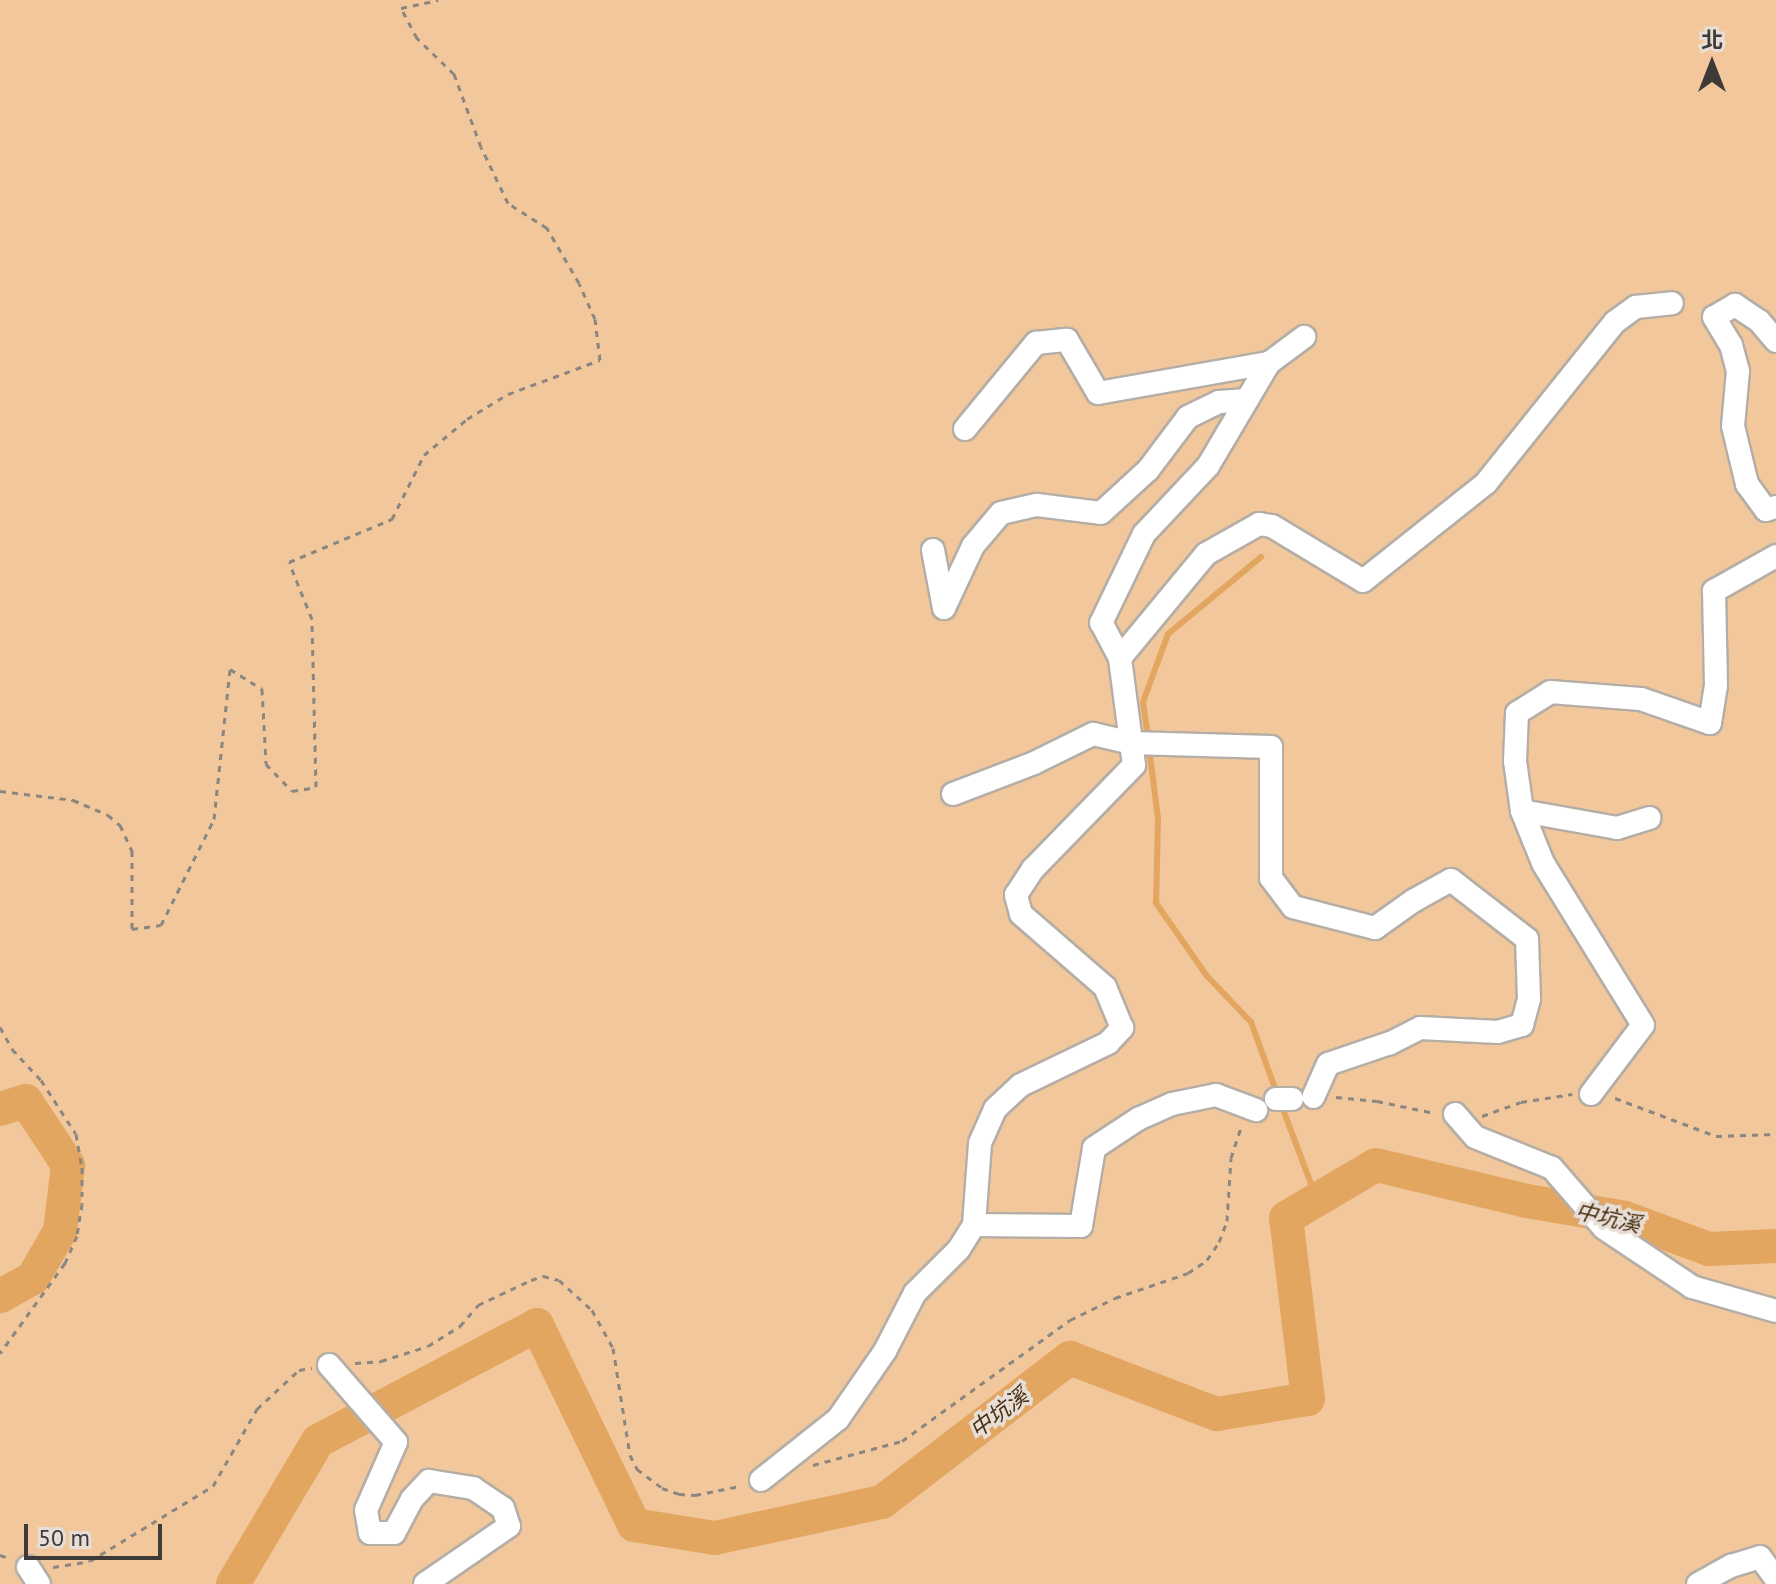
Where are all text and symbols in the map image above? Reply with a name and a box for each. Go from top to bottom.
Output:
north arrow [1672,24,1752,104]
text: 北 [1701,26,1723,54]
water label: 中坑溪 [1573,1198,1643,1238]
water label: 中坑溪 [965,1383,1033,1443]
scale bar [28,1508,166,1558]
text: 50 m [38,1522,90,1553]

